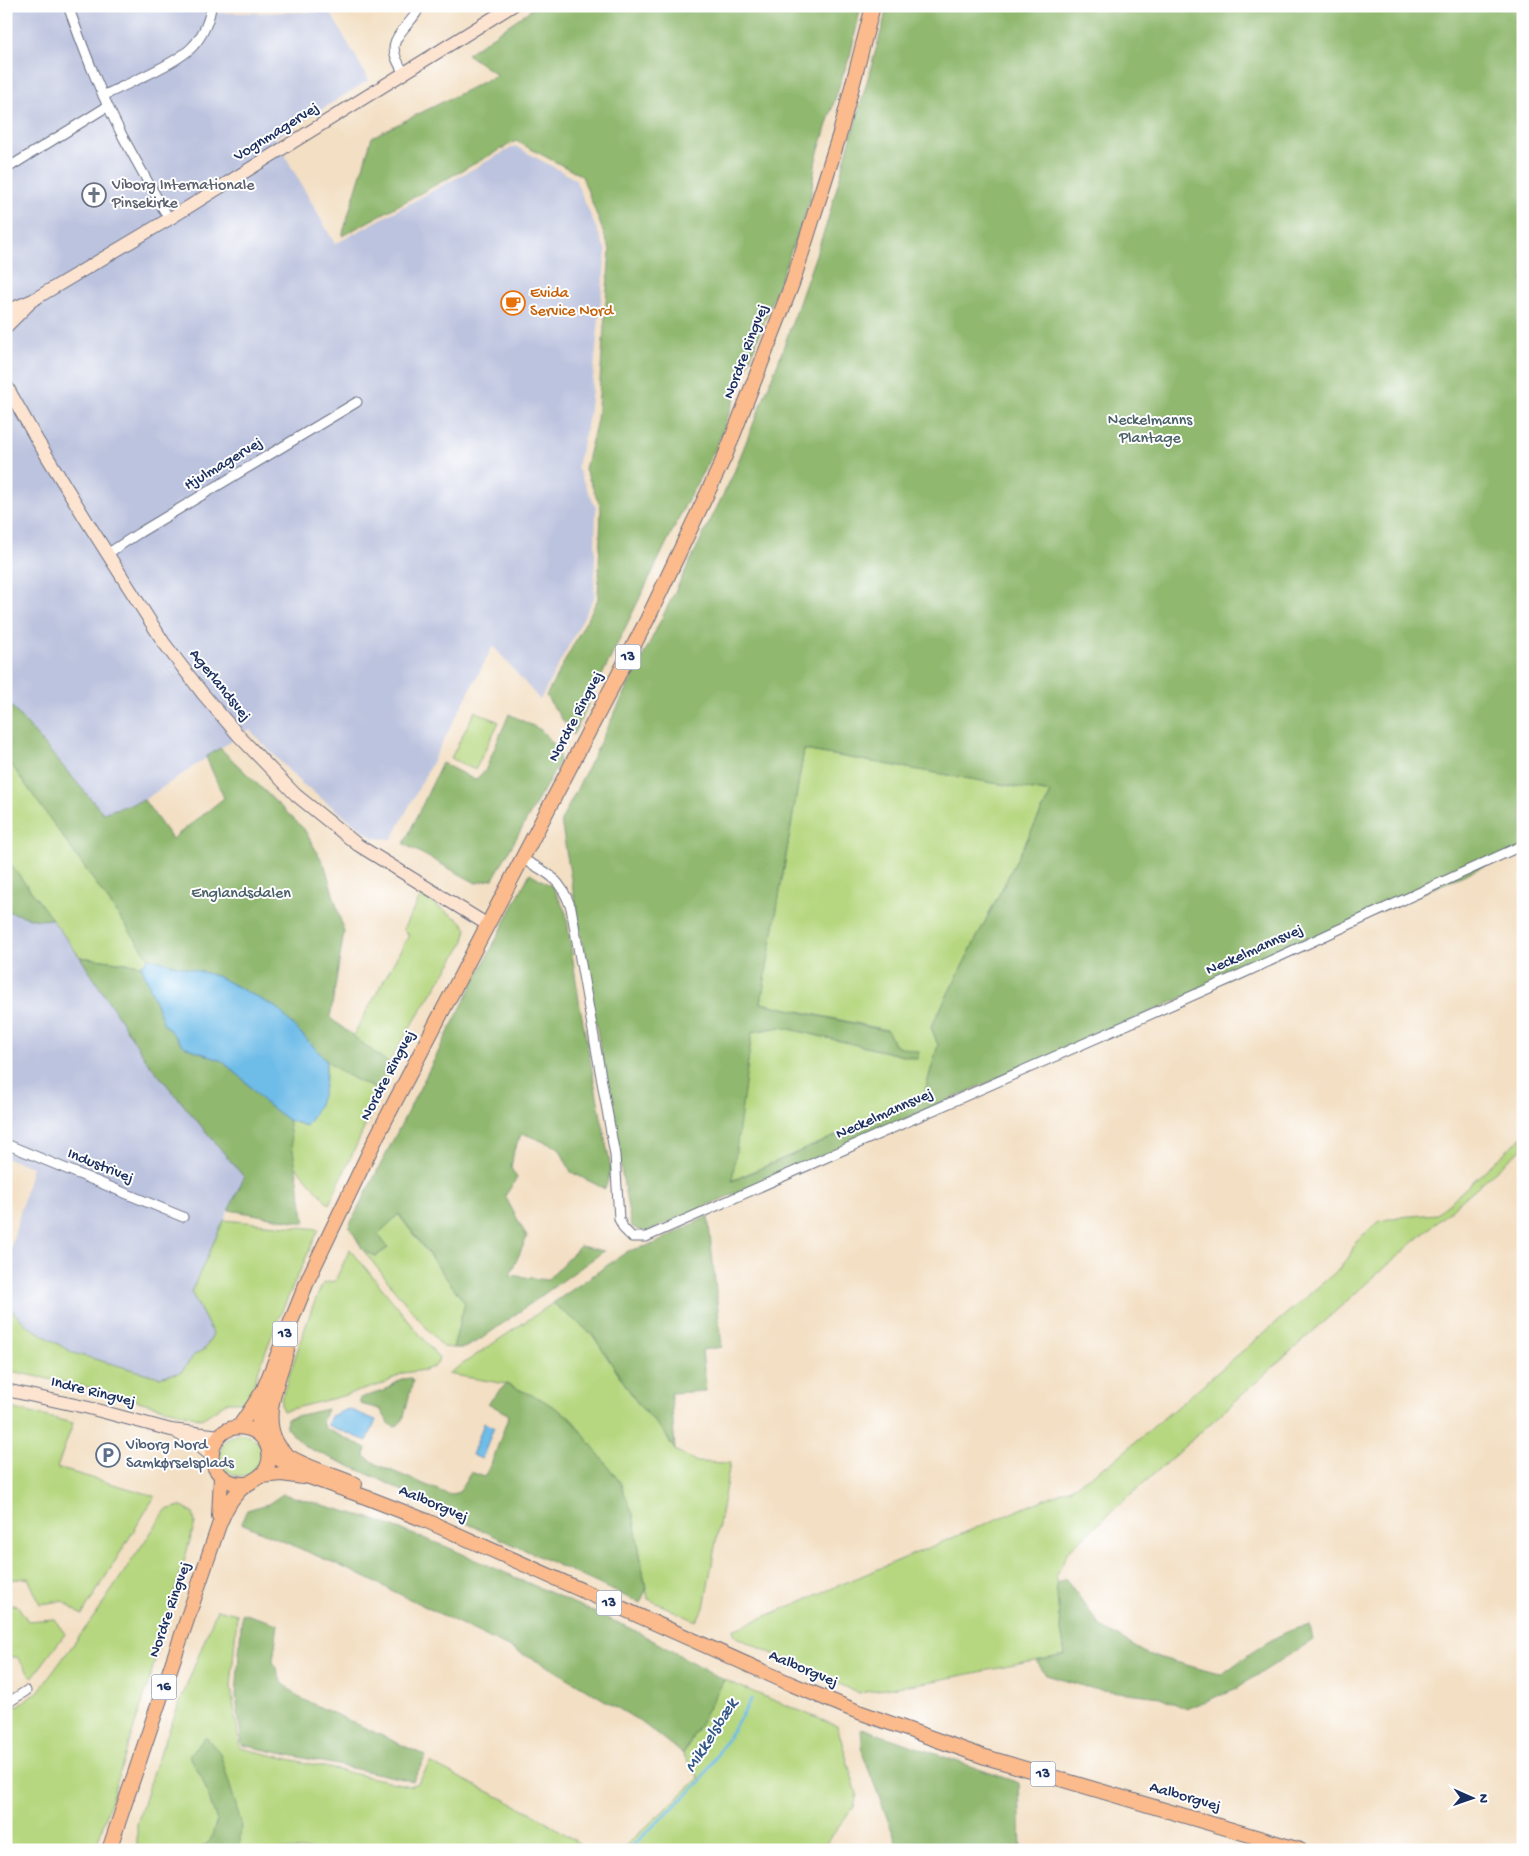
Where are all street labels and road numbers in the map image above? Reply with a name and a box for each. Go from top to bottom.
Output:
street label: Vognmagervej [230,99,323,167]
street label: Nordre Ringvej [720,302,774,402]
street label: Hjulmagervej [181,434,267,496]
road number: 13 [616,644,640,670]
street label: Agerlandsvej [184,646,254,726]
street label: Nordre Ringvej [545,668,609,766]
street label: Neckelmannsvej [1203,921,1307,981]
street label: Nordre Ringvej [357,1027,421,1125]
street label: Neckelmannsvej [833,1085,937,1145]
street label: Industrivej [64,1145,136,1189]
road number: 13 [272,1322,298,1346]
street label: Indre Ringvej [48,1373,138,1413]
street label: Aalborgvej [396,1482,470,1528]
street label: Nordre Ringvej [146,1560,196,1660]
road number: 13 [596,1590,622,1616]
street label: Aalborgvej [766,1647,840,1693]
road number: 16 [152,1674,176,1700]
road number: 13 [1030,1762,1056,1786]
street label: Aalborgvej [1147,1779,1223,1817]

